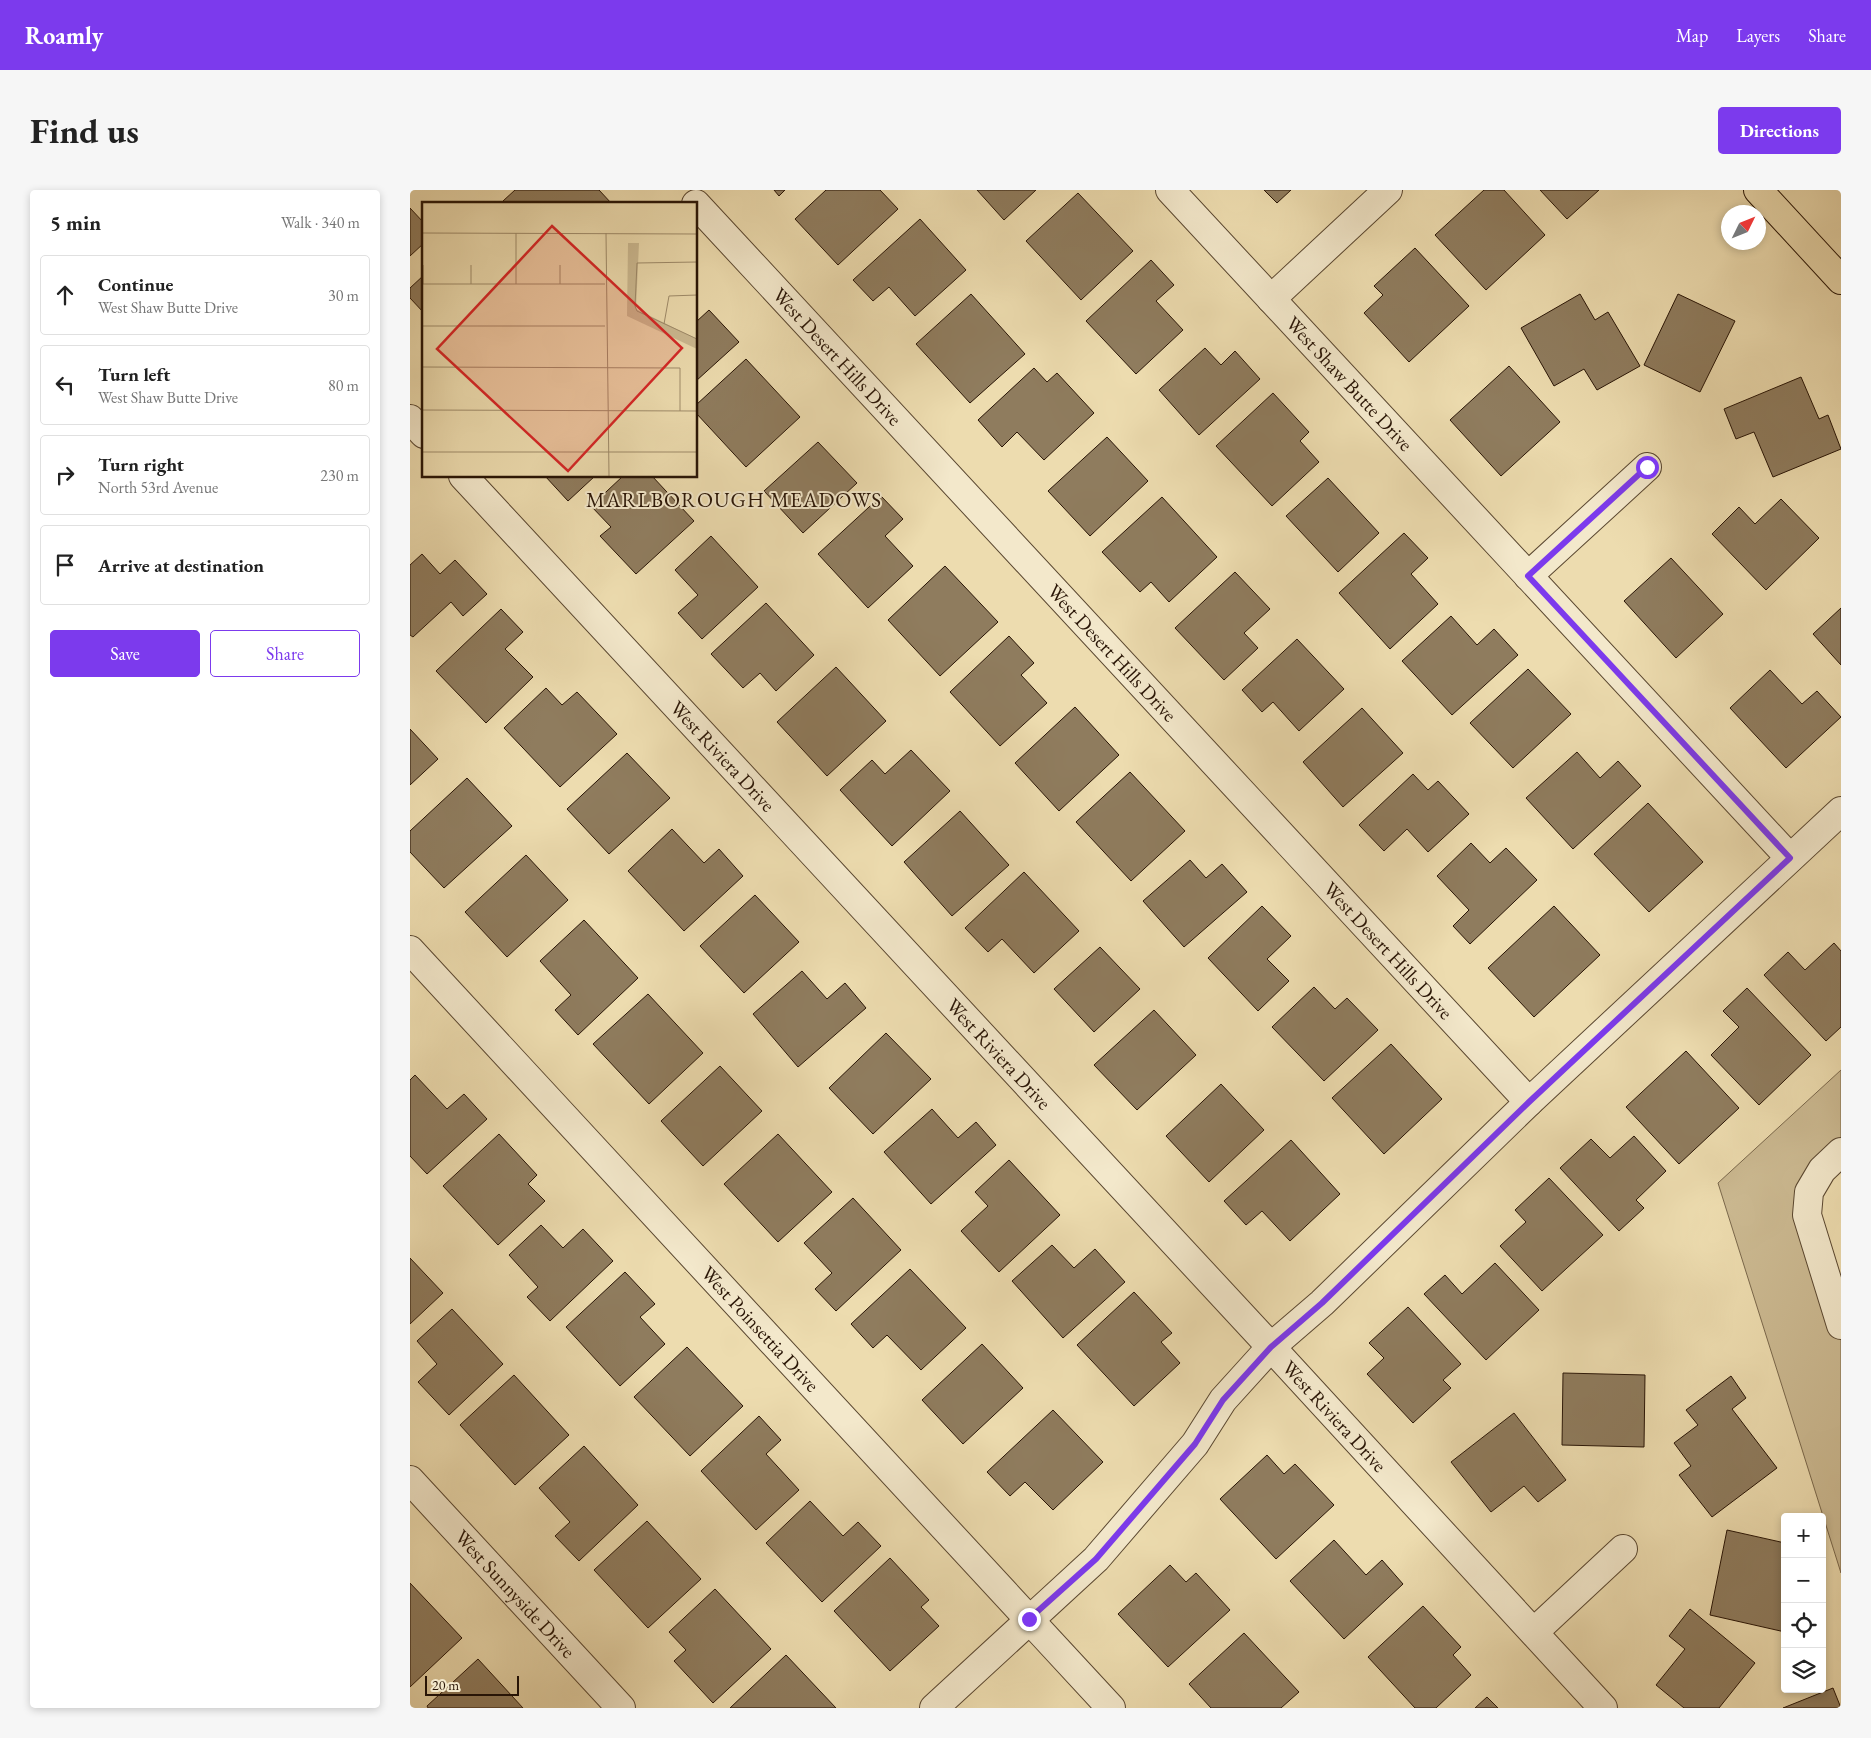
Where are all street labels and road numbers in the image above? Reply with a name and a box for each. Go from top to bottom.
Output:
street label: West Desert Hills Drive [767,282,908,431]
street label: West Shaw Butte Drive [1280,310,1419,457]
street label: West Desert Hills Drive [1042,578,1183,727]
street label: West Riviera Drive [665,695,781,817]
street label: West Desert Hills Drive [1318,876,1459,1025]
street label: West Riviera Drive [941,992,1057,1115]
street label: West Poinsettia Drive [696,1260,825,1398]
street label: West Riviera Drive [1277,1355,1393,1478]
street label: West Sunnyside Drive [449,1524,581,1664]

